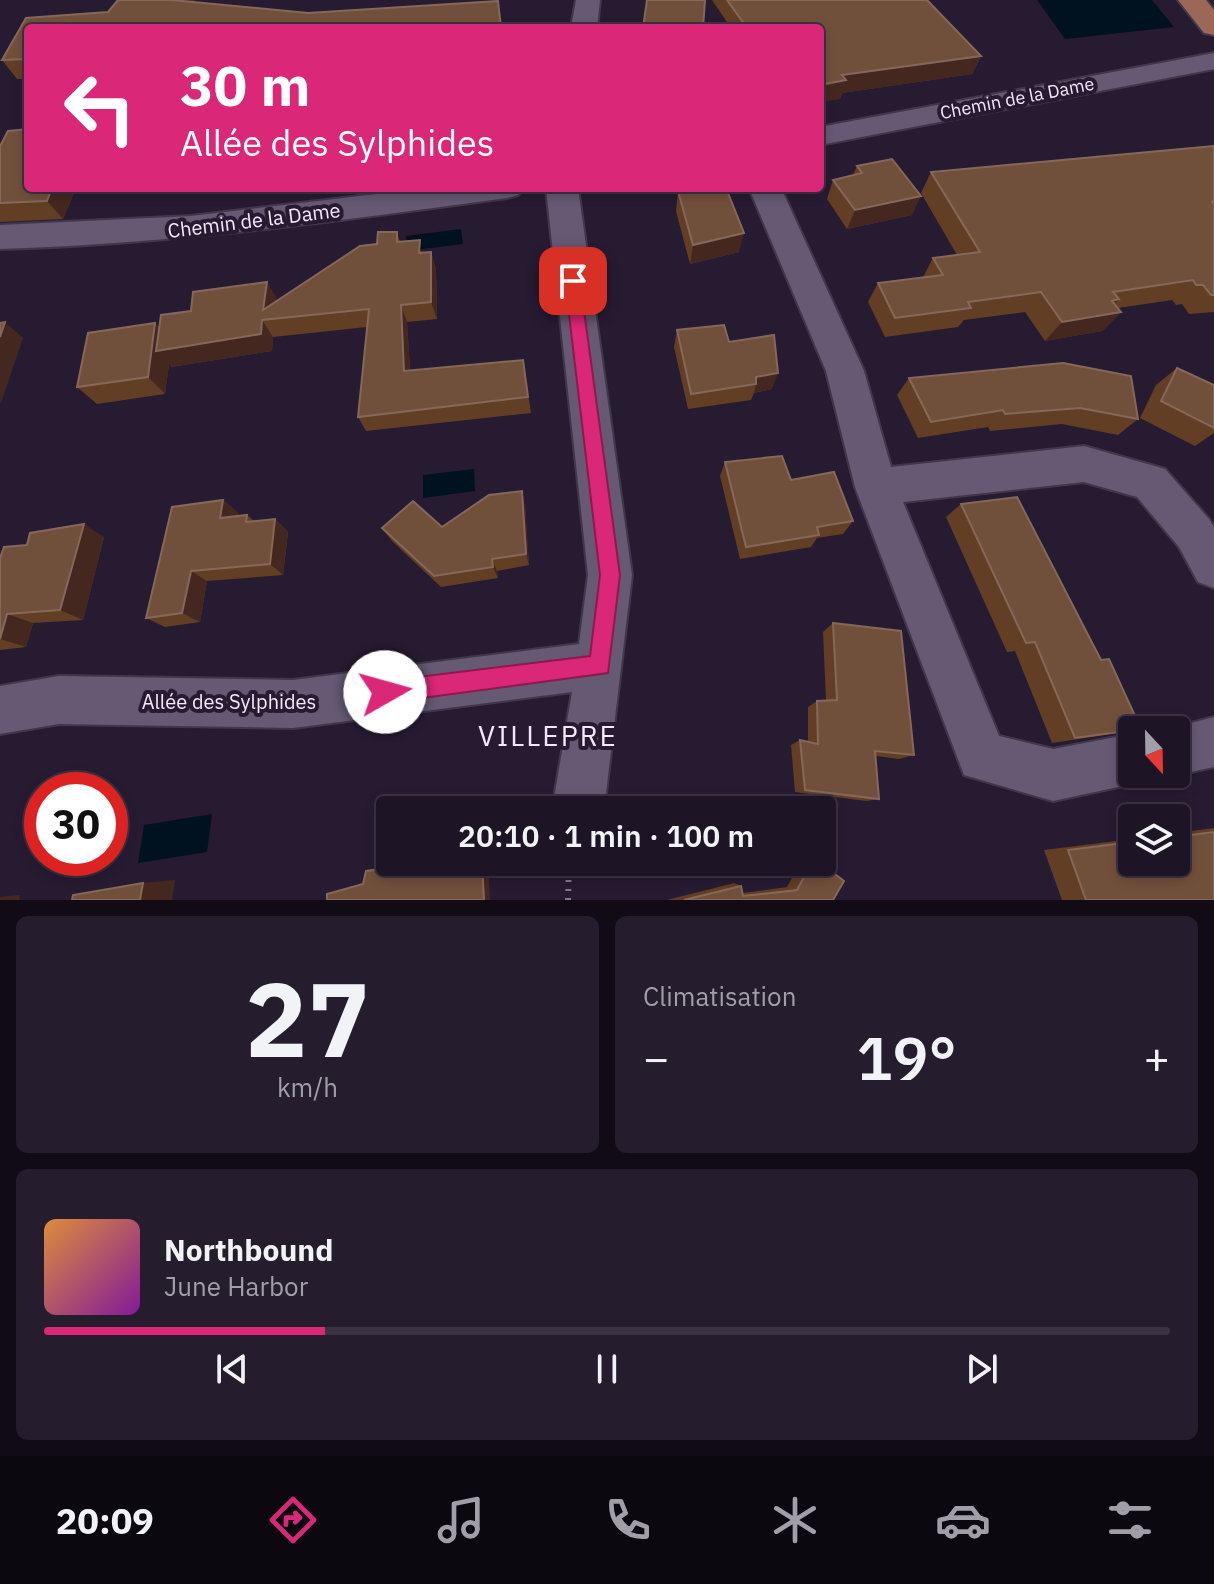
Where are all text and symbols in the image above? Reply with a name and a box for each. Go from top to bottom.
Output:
text: 30 m [180,49,310,121]
icon: left [48,56,152,160]
street label: Chemin de la Dame [938,72,1096,124]
text: Allée des Sylphides [180,119,494,166]
street label: Chemin de la Dame [166,196,342,244]
pin [539,247,607,315]
icon: arrive [551,259,595,303]
position arrow [343,650,427,734]
street label: Allée des Sylphides [142,688,316,715]
north arrow [1118,716,1190,788]
map controls [1118,716,1190,876]
district label: VILLEPRE [478,717,618,754]
speed limit sign: 30 [24,772,128,876]
button: layers [1118,804,1190,876]
text: 20:10 · 1 min · 100 m [458,816,754,855]
text: 27 [245,950,370,1086]
text: Climatisation [643,979,796,1013]
text: 19° [856,1018,957,1097]
text: − [643,1029,669,1086]
text: + [1144,1029,1170,1086]
text: km/h [277,1070,338,1104]
text: Northbound [164,1230,333,1269]
text: June Harbor [164,1269,308,1303]
icon: previous [210,1347,254,1391]
icon: pause [585,1347,629,1391]
icon: next [960,1347,1004,1391]
icon: directions [265,1492,321,1548]
icon: music [433,1492,489,1548]
icon: phone [600,1492,656,1548]
icon: climate [767,1492,823,1548]
icon: car [935,1492,991,1548]
icon: filters [1102,1492,1158,1548]
text: 20:09 [56,1497,154,1544]

